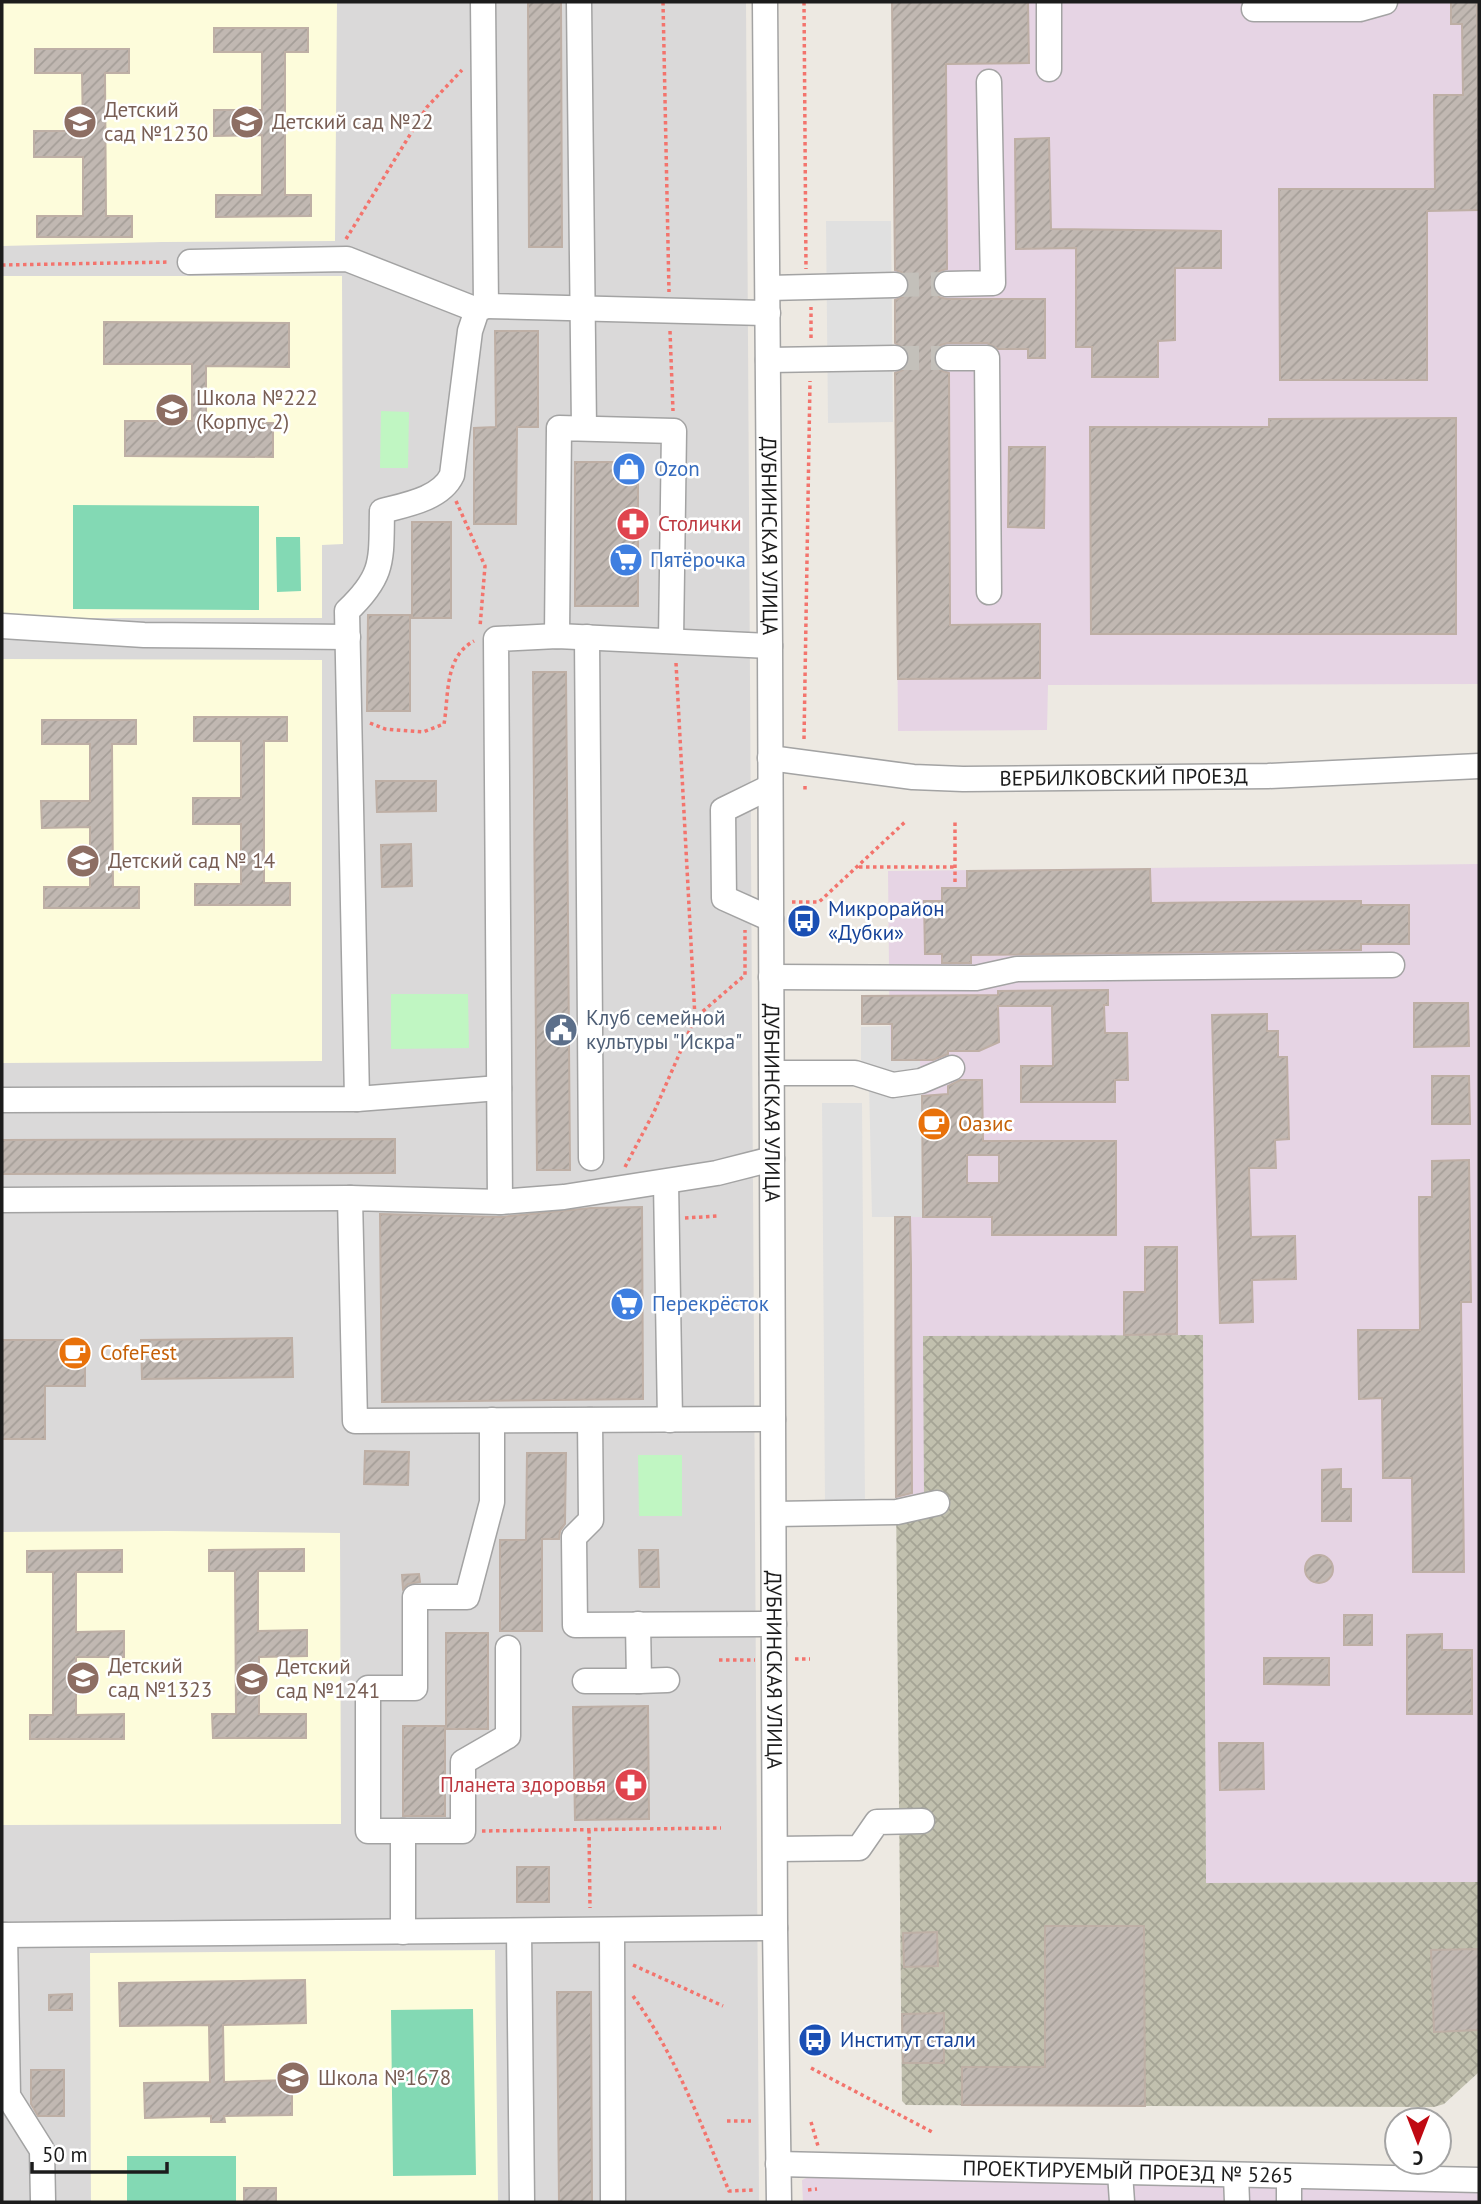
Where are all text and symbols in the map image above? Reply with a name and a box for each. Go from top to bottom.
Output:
place label: Детский сад №1230 [104,96,208,147]
school or university icon: Детский сад №1230 [61,103,99,141]
school or university icon: Детский сад №22 [228,103,266,141]
place label: Детский сад №22 [272,108,434,135]
place label: Школа №222 (Корпус 2) [196,384,318,435]
school or university icon: Школа №222 (Корпус 2) [153,391,191,429]
street label: ДУБНИНСКАЯ УЛИЦА [755,437,784,636]
shop icon: Ozon [610,450,648,488]
place label: Ozon [654,455,700,482]
pharmacy icon: Столички [614,505,652,543]
place label: Столички [658,510,742,537]
supermarket icon: Пятёрочка [607,541,645,579]
place label: Пятёрочка [650,546,746,573]
street label: ВЕРБИЛКОВСКИЙ ПРОЕЗД [999,762,1248,792]
school or university icon: Детский сад № 14 [64,842,102,880]
place label: Детский сад № 14 [108,847,275,874]
place label: Микрорайон «Дубки» [828,895,945,946]
bus stop icon: Микрорайон «Дубки» [785,902,823,940]
place label: Клуб семейной культуры "Искра" [586,1004,742,1055]
street label: ДУБНИНСКАЯ УЛИЦА [758,1004,786,1203]
public building icon: Клуб семейной культуры "Искра" [542,1011,580,1049]
cafe icon: Оазис [915,1105,953,1143]
place label: Оазис [958,1110,1013,1137]
supermarket icon: Перекрёсток [608,1285,646,1323]
place label: Перекрёсток [652,1290,769,1317]
cafe icon: CofeFest [56,1334,94,1372]
place label: CofeFest [100,1339,177,1366]
street label: ДУБНИНСКАЯ УЛИЦА [761,1571,788,1770]
place label: Детский сад №1323 [108,1652,212,1703]
place label: Детский сад №1241 [276,1653,380,1704]
school or university icon: Детский сад №1323 [64,1659,102,1697]
school or university icon: Детский сад №1241 [233,1660,271,1698]
pharmacy icon: Планета здоровья [612,1766,650,1804]
place label: Планета здоровья [440,1771,606,1798]
bus stop icon: Институт стали [796,2021,834,2059]
place label: Институт стали [840,2026,976,2053]
school or university icon: Школа №1678 [274,2059,312,2097]
place label: Школа №1678 [318,2064,451,2091]
north arrow [1383,2106,1453,2176]
scale bar [32,2130,166,2174]
text: 50 m [42,2141,88,2168]
text: С [1412,2146,1423,2170]
street label: ПРОЕКТИРУЕМЫЙ ПРОЕЗД № 5265 [962,2154,1294,2189]

